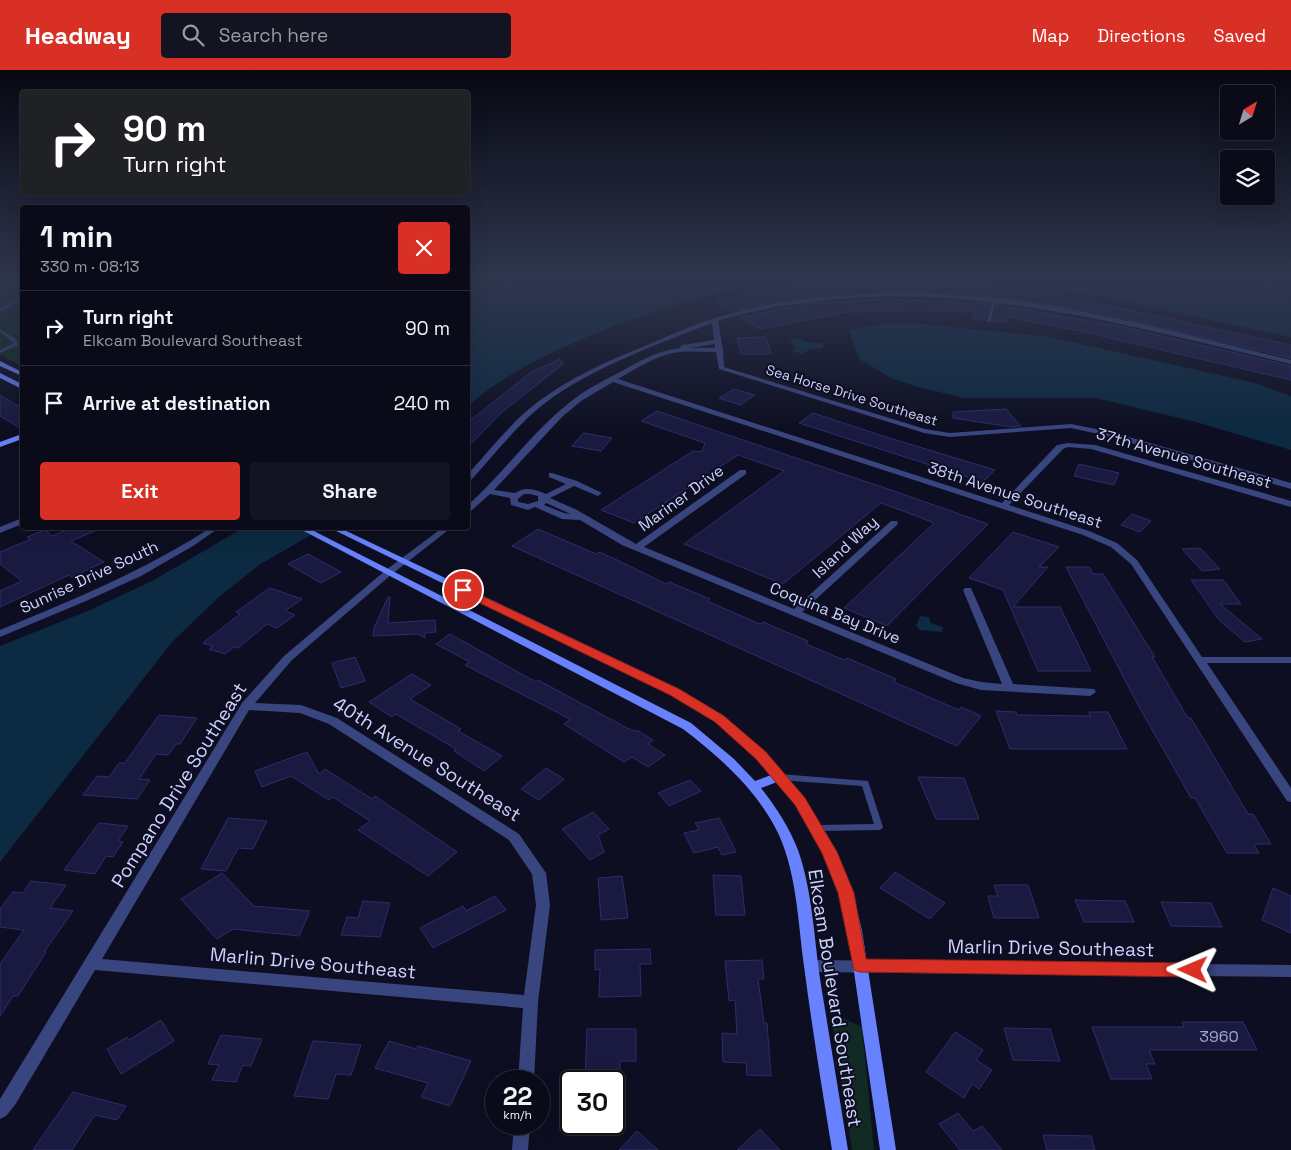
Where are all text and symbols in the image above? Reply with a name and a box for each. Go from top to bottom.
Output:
search box [161,13,511,58]
text: Headway [25,20,131,51]
icon: search [179,21,207,49]
text: Search here [219,23,328,48]
text: Map [1032,24,1069,47]
text: Directions [1097,24,1186,47]
text: Saved [1214,24,1266,47]
north arrow [1220,85,1275,140]
map controls [1220,85,1275,205]
text: 90 m [123,107,206,151]
icon: right [40,110,105,175]
text: Turn right [123,150,226,178]
button: layers [1220,150,1275,205]
text: 1 min [40,217,113,256]
button: close [398,222,450,274]
text: 330 m · 08:13 [40,256,139,277]
text: Turn right [83,305,173,330]
icon: right [40,314,68,342]
text: 90 m [405,316,450,341]
text: Elkcam Boulevard Southeast [83,330,303,351]
street label: Sea Horse Drive Southeast [764,360,940,430]
icon: arrive [40,389,68,417]
text: Arrive at destination [83,391,271,416]
text: 240 m [394,391,450,416]
street label: 37th Avenue Southeast [1094,423,1274,493]
street label: 38th Avenue Southeast [925,457,1105,533]
street label: Mariner Drive [634,460,728,536]
button: Exit [40,462,240,520]
button: Share [250,462,450,520]
street label: Island Way [808,511,882,583]
street label: Sunrise Drive South [16,536,162,618]
pin [442,569,484,611]
icon: arrive [449,576,477,604]
street label: Coquina Bay Drive [767,577,903,649]
street label: Pompano Drive Southeast [106,678,252,892]
street label: 40th Avenue Southeast [328,691,526,827]
street label: Elkcam Boulevard Southeast [802,867,868,1129]
street label: Marlin Drive Southeast [947,934,1155,962]
street label: Marlin Drive Southeast [209,942,417,984]
position arrow [1166,943,1218,995]
house number: 3960 [1199,1026,1239,1047]
speed limit sign: 30 [560,1070,625,1135]
text: 22 [503,1080,532,1112]
text: km/h [503,1107,532,1123]

